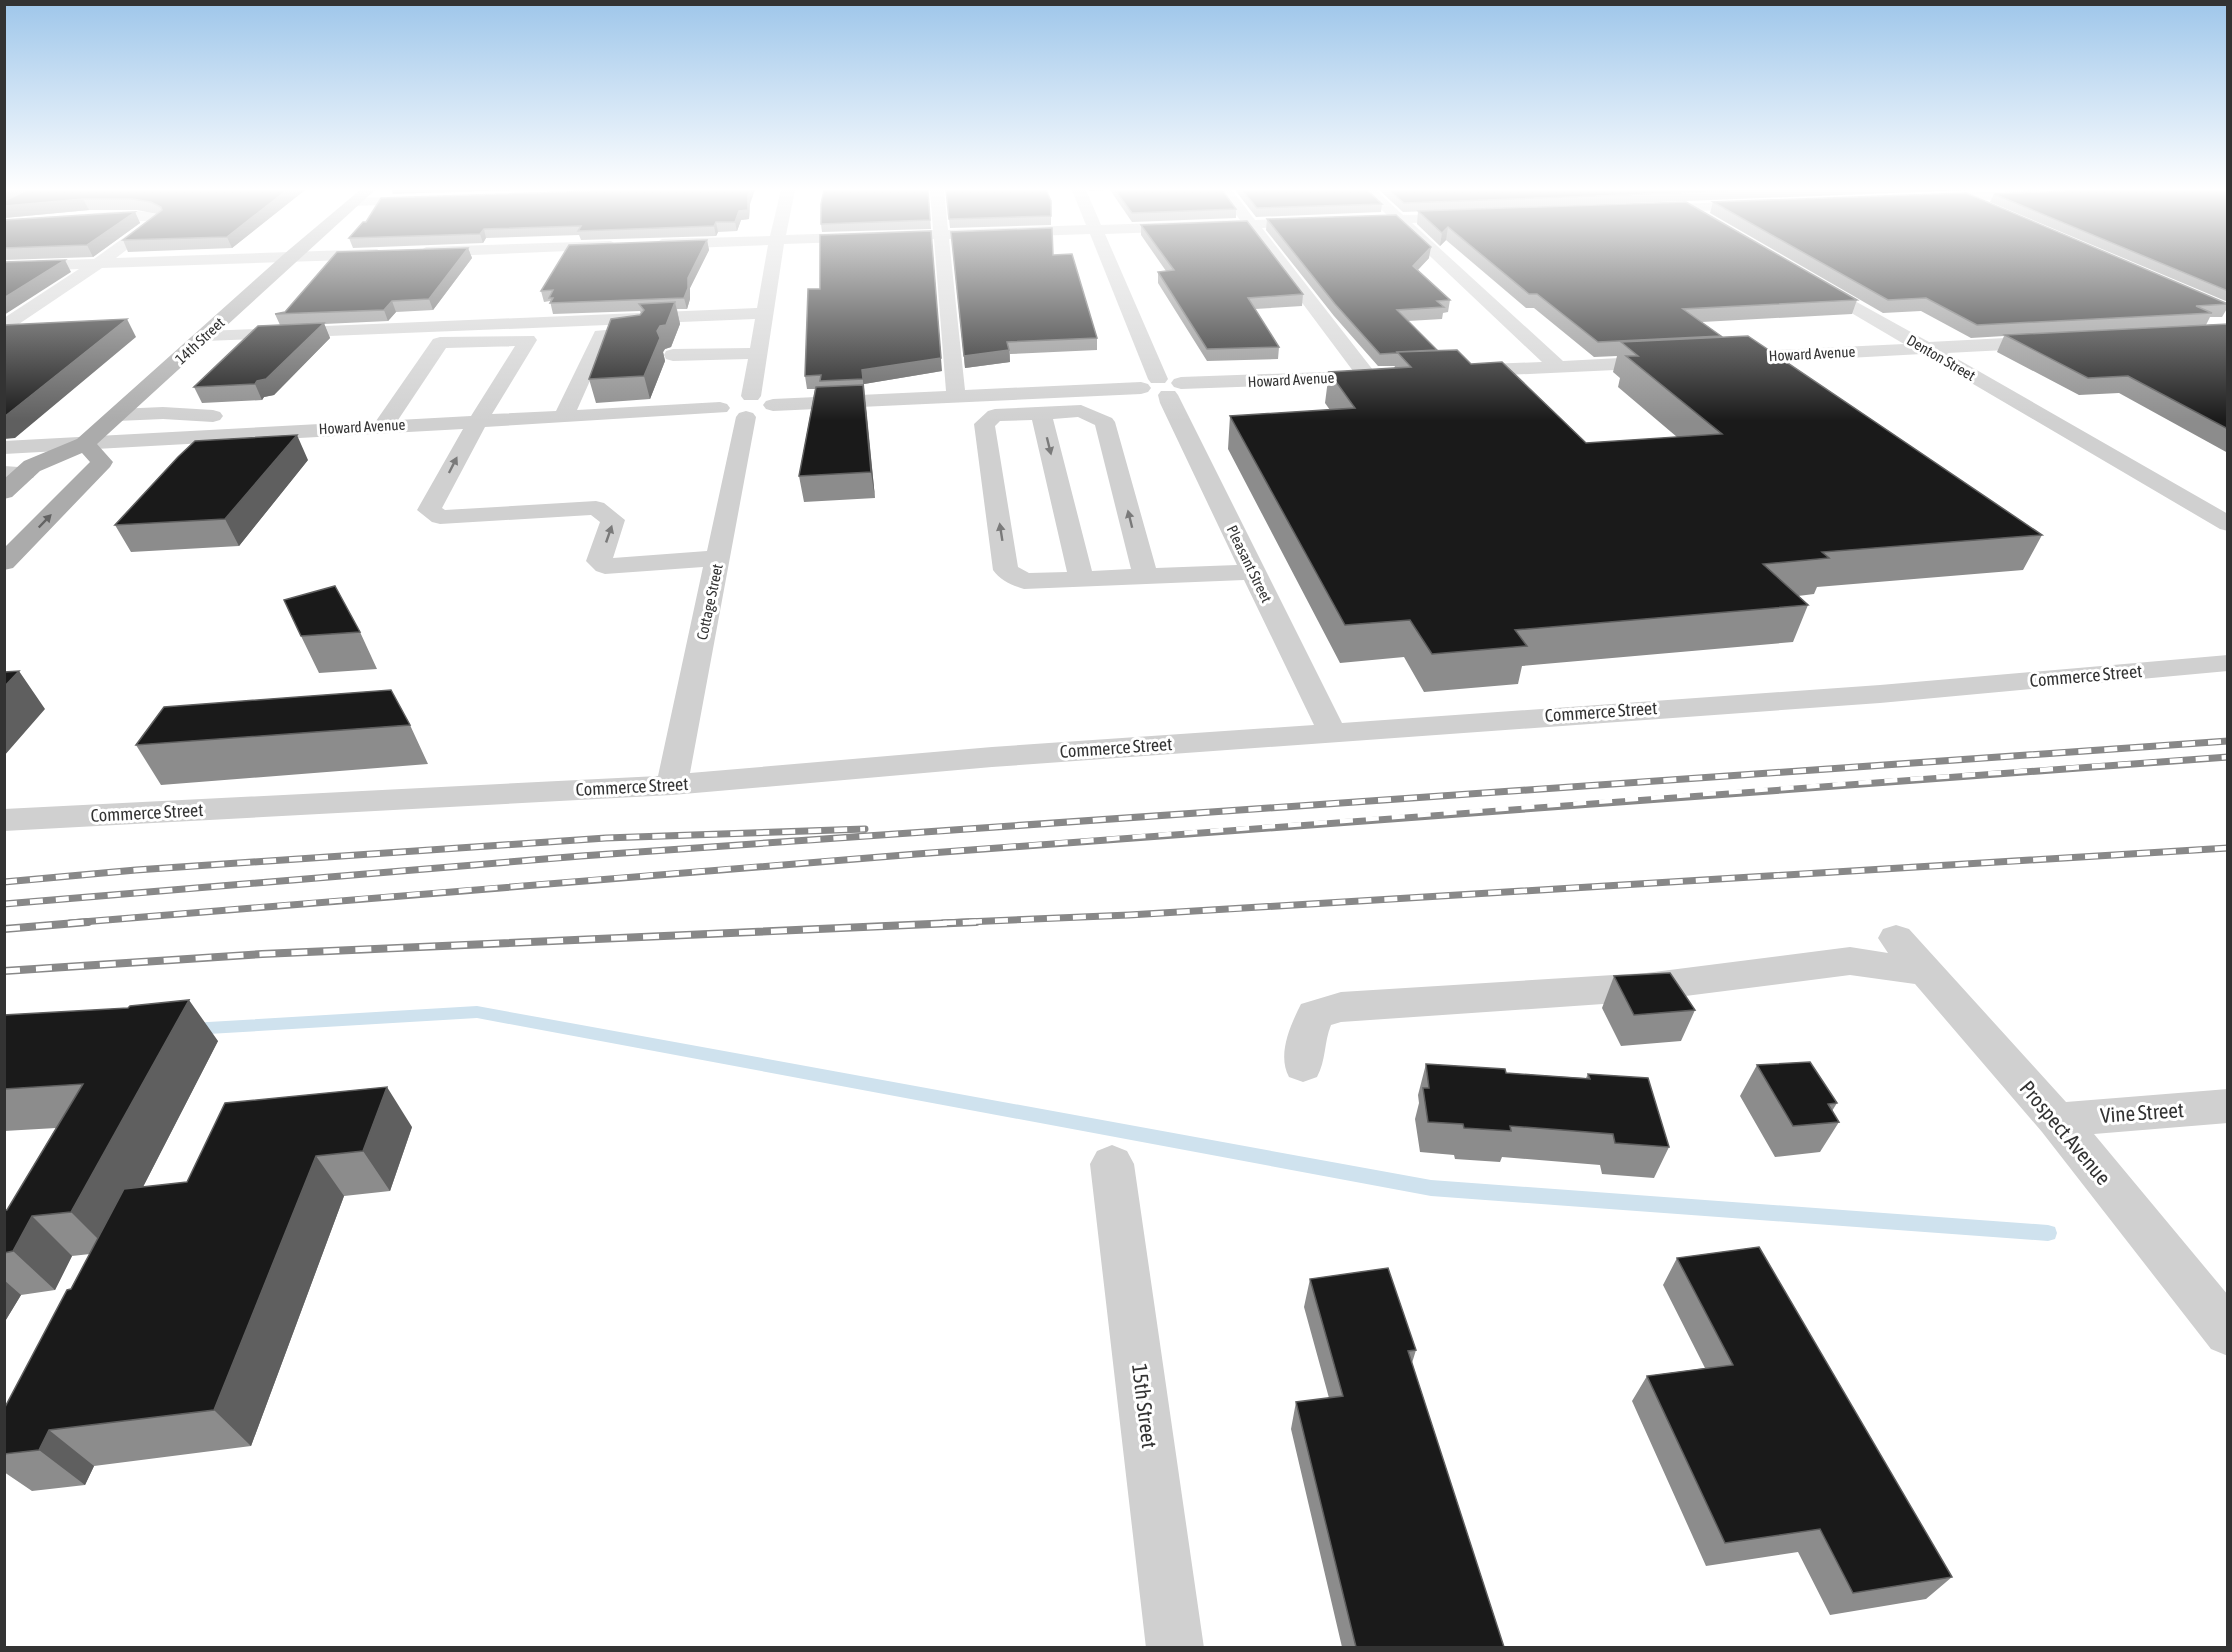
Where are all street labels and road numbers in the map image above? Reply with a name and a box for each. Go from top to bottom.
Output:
street label: 14th Street [172,314,228,368]
street label: Denton Street [1904,331,1978,384]
street label: Howard Avenue [1768,343,1856,364]
street label: Howard Avenue [1247,369,1335,390]
street label: Howard Avenue [318,416,406,437]
street label: Pleasant Street [1223,522,1275,605]
street label: Cottage Street [693,562,726,641]
street label: Commerce Street [2029,660,2143,691]
street label: Commerce Street [1544,697,1658,726]
street label: Commerce Street [1059,733,1173,762]
street label: Commerce Street [575,773,689,800]
street label: Commerce Street [90,799,204,826]
street label: Prospect Avenue [2015,1076,2116,1189]
street label: Vine Street [2099,1097,2185,1127]
street label: 15th Street [1128,1362,1162,1449]

